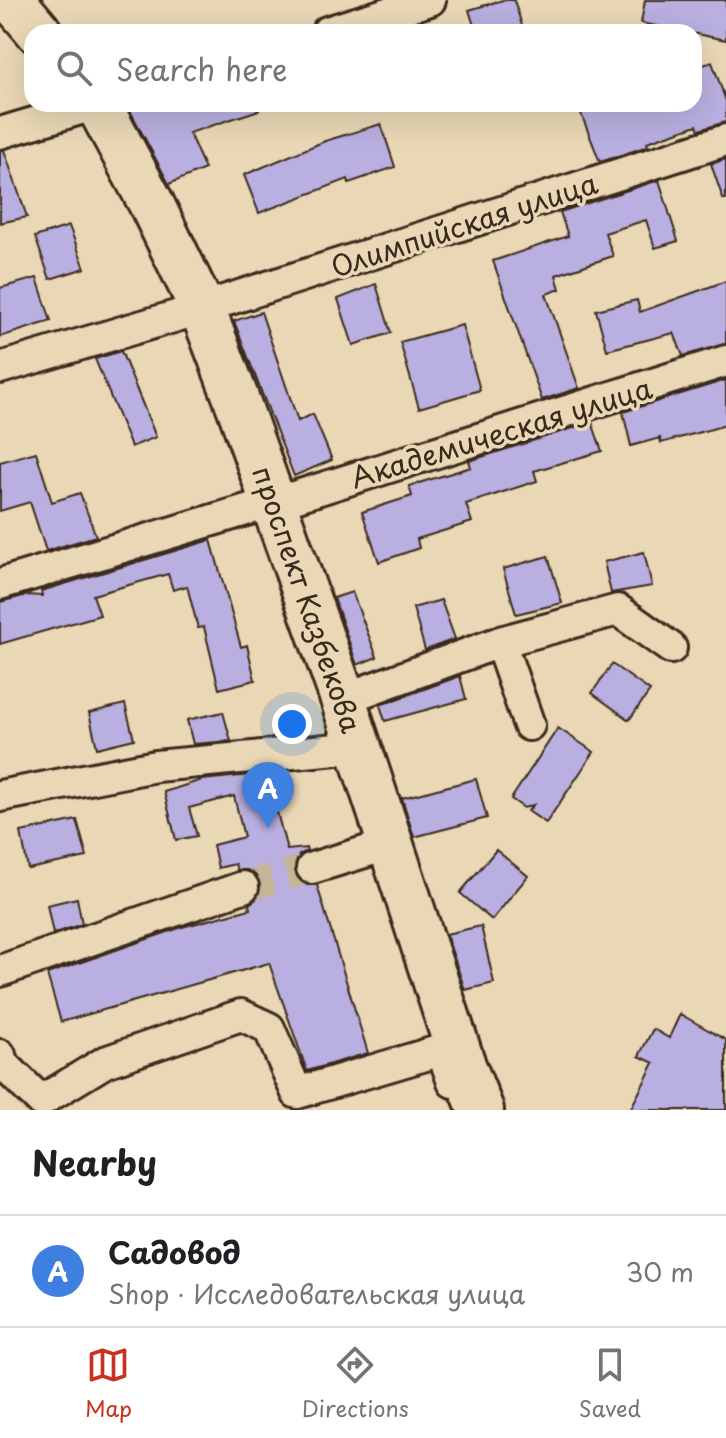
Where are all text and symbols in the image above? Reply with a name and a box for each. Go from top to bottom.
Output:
search box [24,24,702,112]
icon: search [52,46,96,90]
text: Search here [116,46,288,91]
street label: Олимпийская улица [325,160,603,287]
street label: Академическая улица [345,366,658,498]
street label: проспект Казбекова [242,460,374,739]
your location [272,704,312,744]
pin: A [242,762,294,828]
text: Nearby [32,1136,157,1188]
text: Садовод [108,1229,241,1274]
text: A [48,1252,68,1291]
text: 30 m [626,1252,694,1291]
text: Shop · Исследовательская улица [108,1274,525,1313]
tab: Map [85,1343,132,1424]
tab: Directions [302,1343,409,1424]
tab: Saved [579,1343,641,1424]

